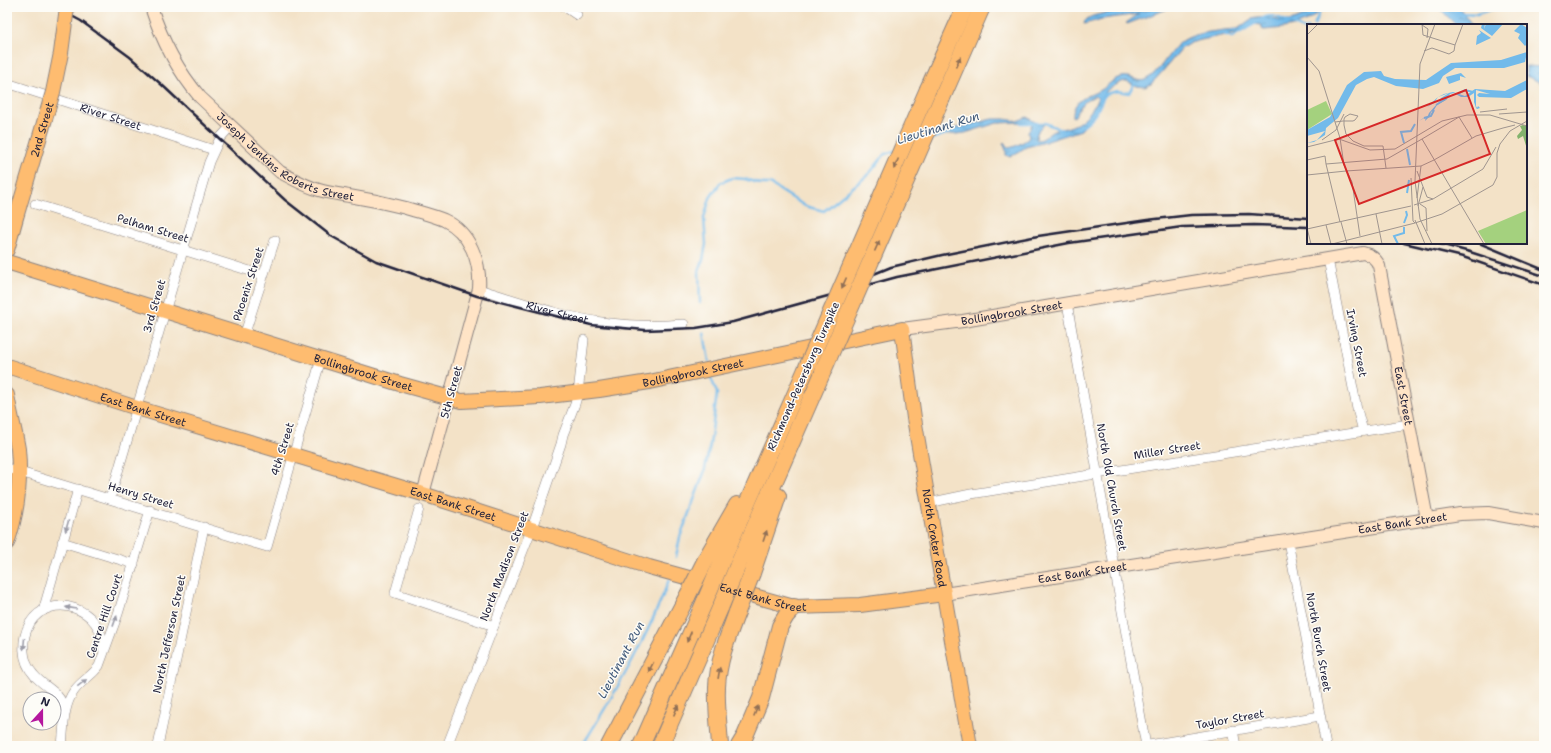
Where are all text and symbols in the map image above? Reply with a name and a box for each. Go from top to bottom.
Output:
inset map [1307,24,1527,244]
one-way arrow [955,56,961,67]
street label: 2nd Street [27,100,58,159]
street label: River Street [78,100,143,134]
water label: Lieutinant Run [895,108,981,148]
street label: Joseph Jenkins Roberts Street [213,109,355,205]
one-way arrow [893,158,899,169]
street label: Pelham Street [115,210,191,247]
one-way arrow [875,239,881,251]
street label: Phoenix Street [229,245,268,323]
street label: 3rd Street [140,277,169,335]
one-way arrow [840,277,846,289]
street label: River Street [524,297,590,328]
street label: Bollingbrook Street [960,297,1064,329]
street label: Richmond-Petersburg Turnpike [764,299,843,453]
street label: Irving Street [1343,308,1371,379]
street label: Bollingbrook Street [312,351,414,395]
street label: Bollingbrook Street [642,355,745,391]
street label: 5th Street [437,364,466,420]
street label: East Street [1390,365,1416,427]
street label: East Bank Street [98,390,188,430]
street label: 4th Street [267,420,298,478]
street label: North Old Church Street [1093,422,1130,552]
street label: Miller Street [1133,438,1202,463]
street label: Henry Street [106,478,176,513]
street label: East Bank Street [408,484,498,525]
street label: North Crater Road [918,488,950,588]
street label: North Madison Street [477,509,532,623]
street label: East Bank Street [1357,509,1448,538]
one-way arrow [64,520,70,532]
one-way arrow [762,530,768,542]
street label: East Bank Street [1037,559,1128,587]
street label: Centre Hill Court [83,572,126,661]
street label: North Jefferson Street [150,573,189,695]
street label: East Bank Street [718,580,807,615]
street label: North Burch Street [1302,591,1335,693]
one-way arrow [65,605,77,611]
one-way arrow [113,615,119,627]
water label: Lieutinant Run [594,619,648,701]
one-way arrow [686,631,692,643]
one-way arrow [21,637,28,650]
one-way arrow [647,661,654,673]
one-way arrow [716,667,722,679]
one-way arrow [77,679,88,688]
north arrow [22,691,62,731]
text: N [39,694,52,711]
one-way arrow [673,704,679,716]
one-way arrow [753,704,759,716]
street label: Taylor Street [1195,706,1266,733]

